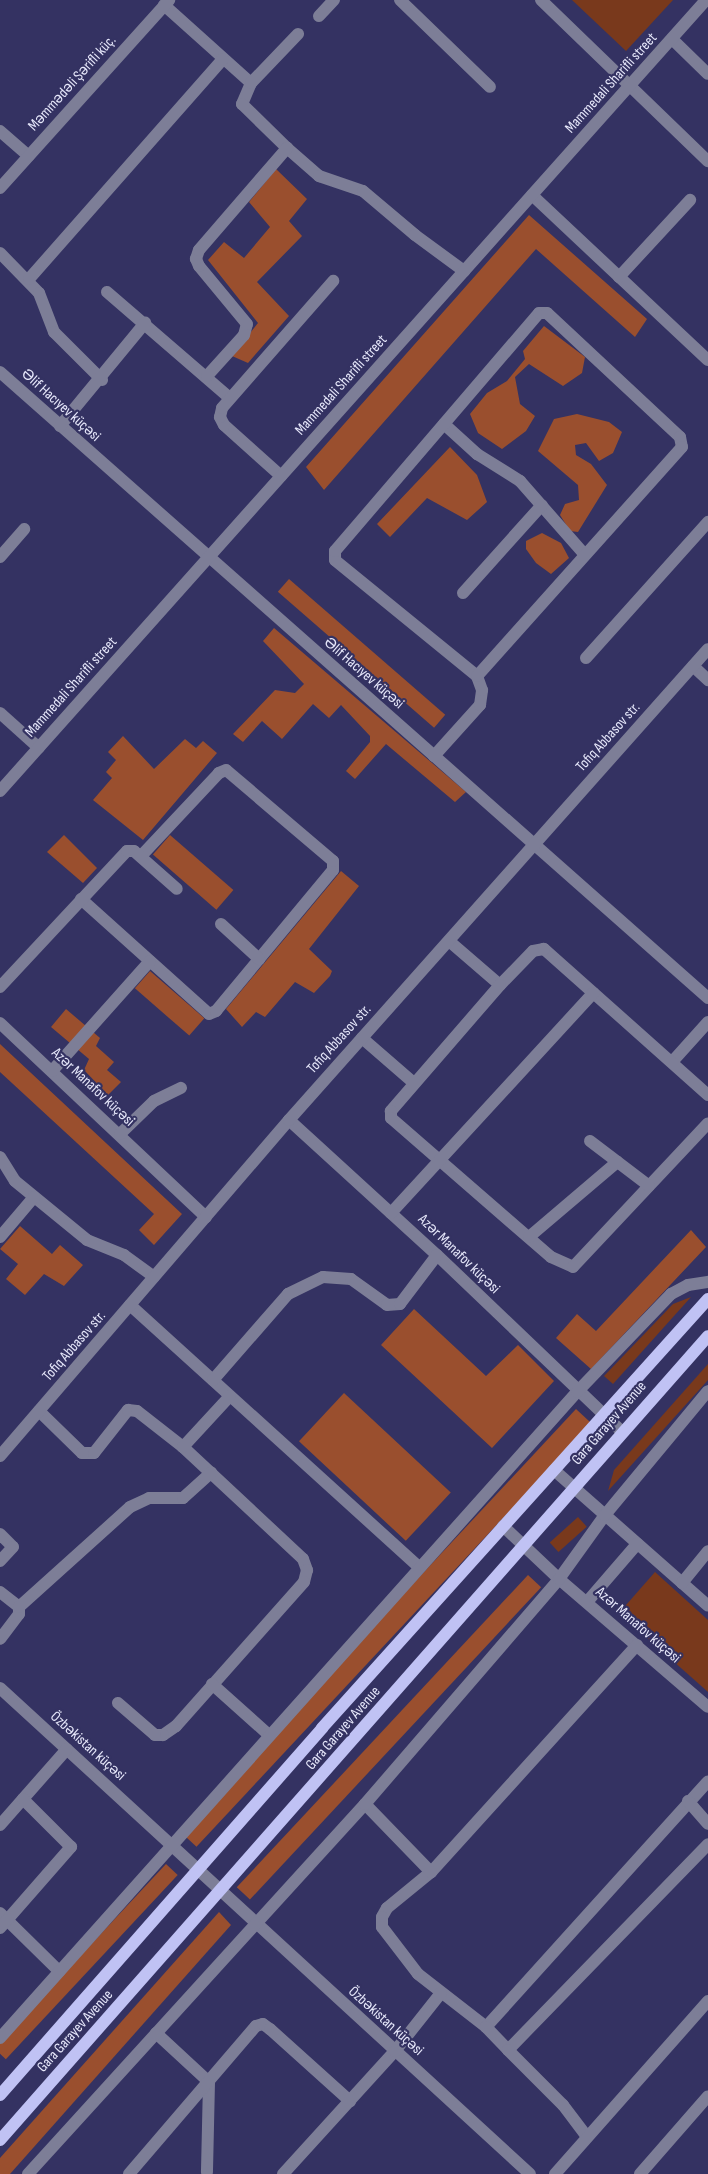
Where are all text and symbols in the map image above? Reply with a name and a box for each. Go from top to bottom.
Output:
street label: Mammedali Sharifli street [561,29,661,137]
street label: Məmmədəli Şərifli küç. [24,31,120,135]
street label: Mammedali Sharifli street [291,331,391,439]
street label: Əlif Hacıyev küçəsi [18,365,104,445]
street label: Mammedali Sharifli street [21,633,121,741]
street label: Əlif Hacıyev küçəsi [320,633,408,713]
street label: Tofiq Abbasov str. [572,699,644,775]
street label: Tofiq Abbasov str. [303,1001,375,1077]
street label: Azər Manafov küçəsi [48,1044,138,1130]
street label: Azər Manafov küçəsi [414,1210,504,1298]
street label: Tofiq Abbasov str. [39,1307,109,1385]
street label: Gara Garayev Avenue [568,1378,650,1468]
street label: Azər Manafov küçəsi [592,1583,684,1667]
street label: Gara Garayev Avenue [302,1683,384,1773]
street label: Özbəkistan küçəsi [47,1708,129,1784]
street label: Özbəkistan küçəsi [345,1983,427,2059]
street label: Gara Garayev Avenue [33,1986,117,2076]

